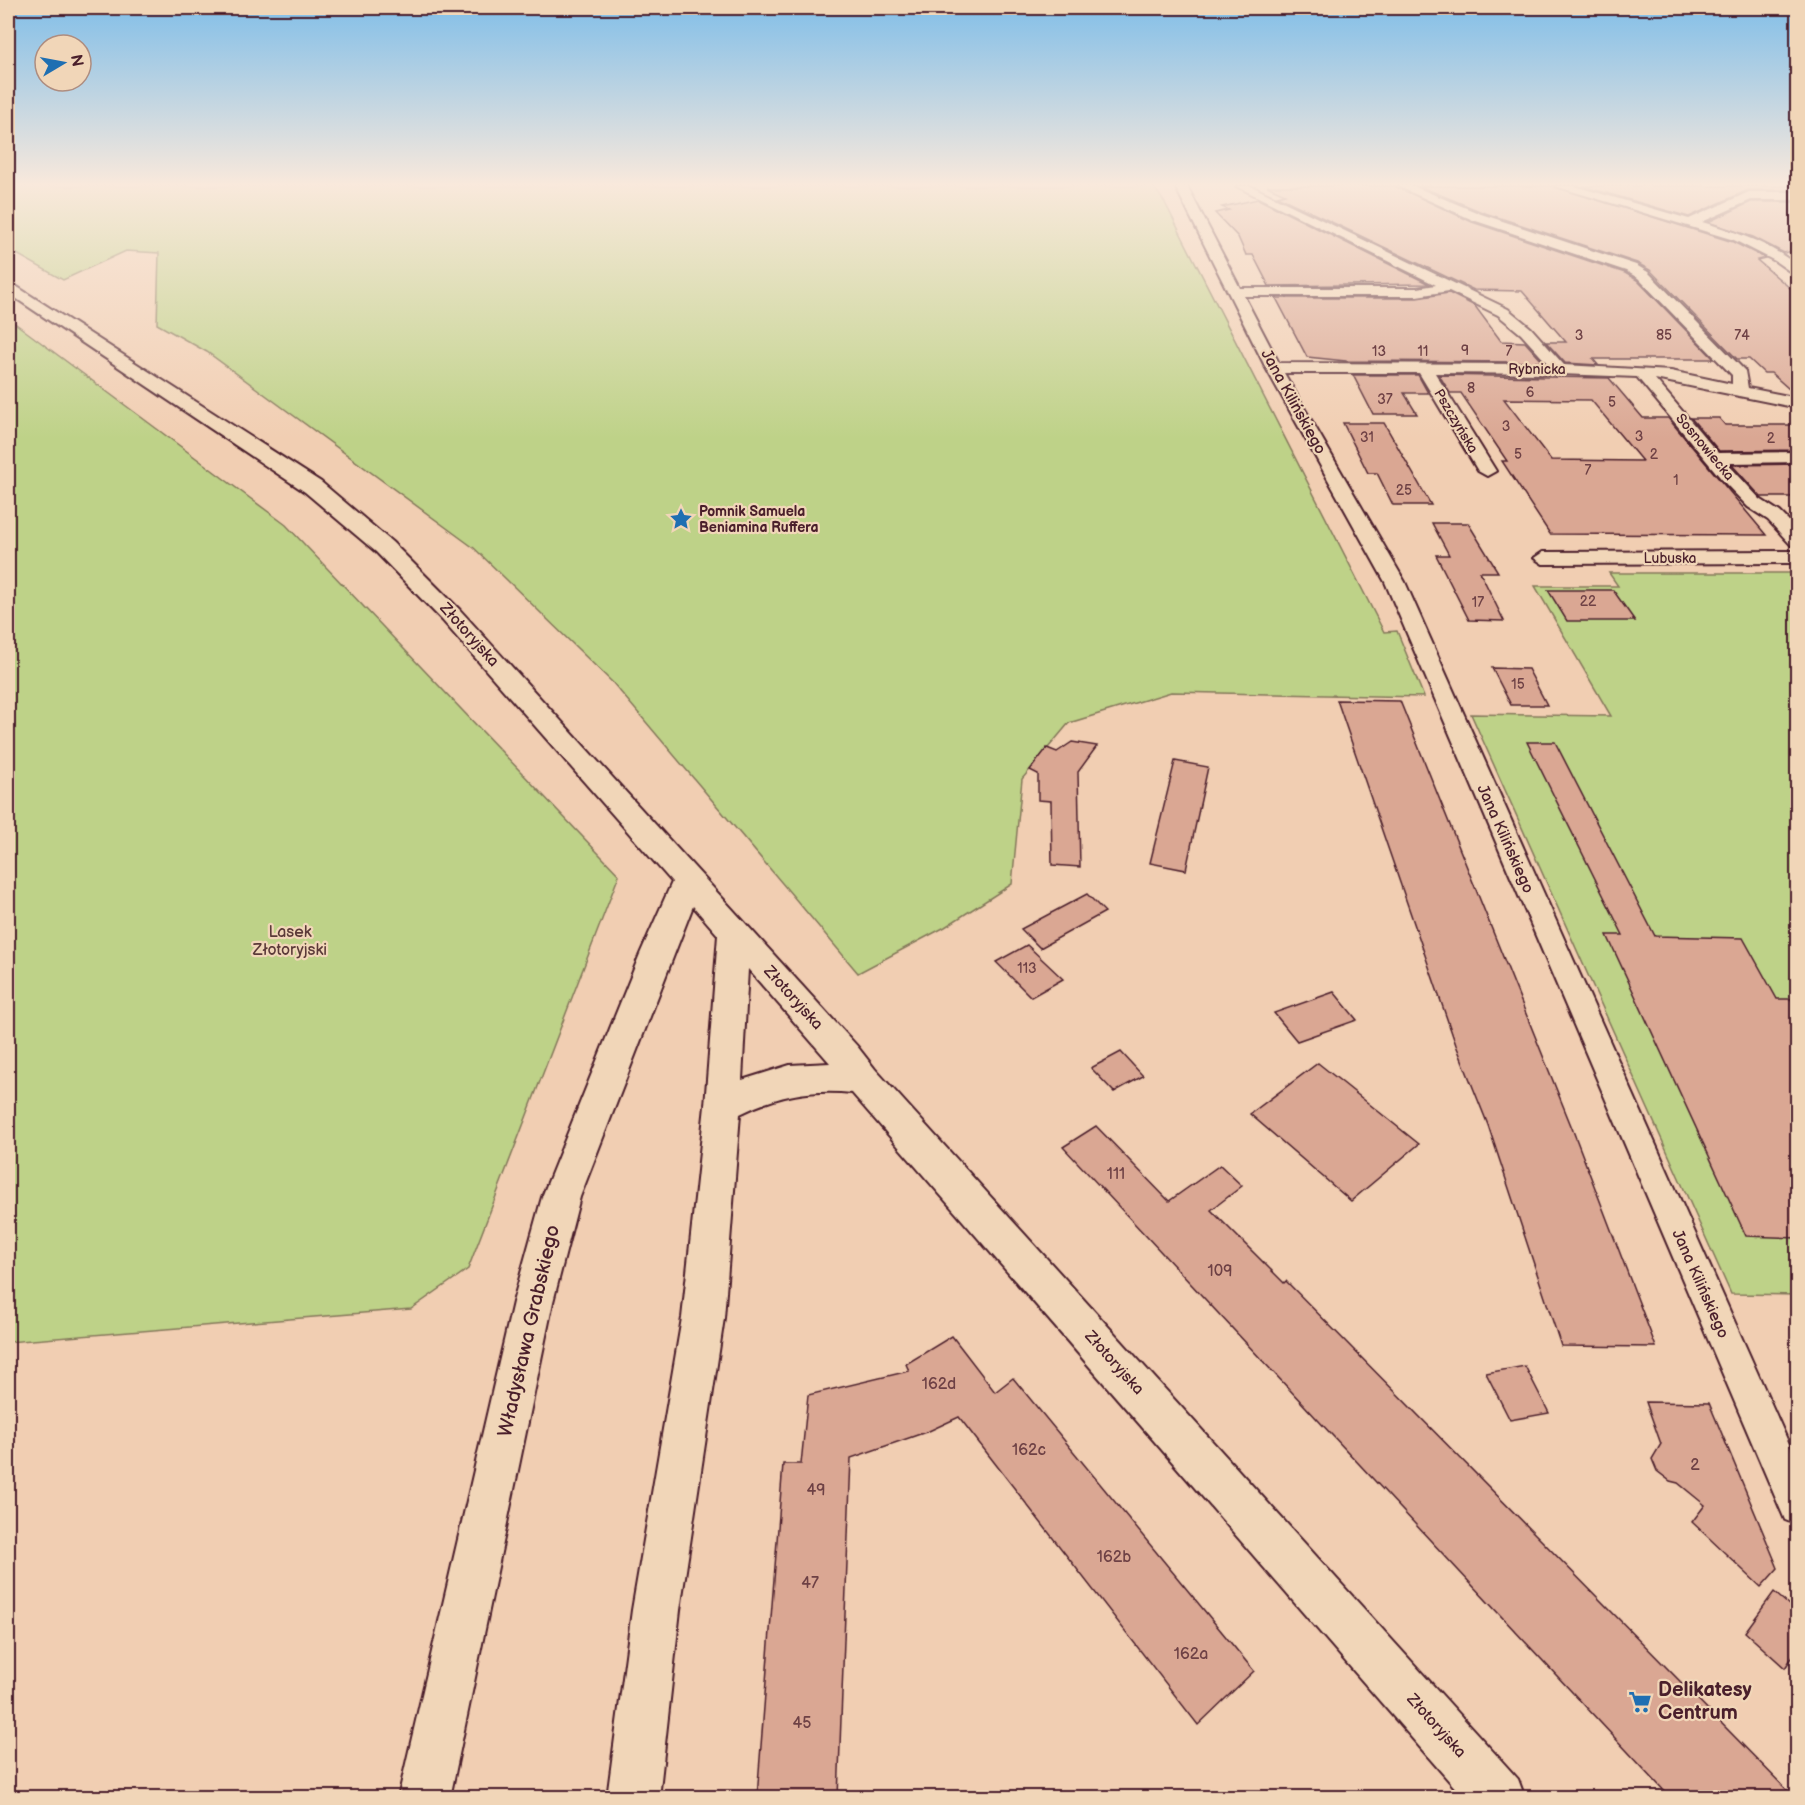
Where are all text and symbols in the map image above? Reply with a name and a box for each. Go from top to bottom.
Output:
north arrow [33,33,93,93]
text: N [66,53,87,68]
house number: 3 [1575,327,1583,344]
house number: 85 [1656,327,1672,344]
house number: 74 [1734,327,1750,344]
house number: 9 [1461,342,1469,359]
house number: 13 [1372,343,1386,360]
house number: 11 [1418,343,1428,360]
house number: 7 [1506,343,1513,360]
street label: Jana Kilińskiego [1256,346,1330,458]
street label: Rybnicka [1508,361,1566,378]
house number: 8 [1467,380,1475,397]
house number: 6 [1526,384,1535,401]
street label: Pszczyńska [1430,386,1482,456]
house number: 37 [1377,391,1393,408]
house number: 5 [1608,394,1616,411]
street label: Sosnowiecka [1672,410,1738,484]
house number: 3 [1502,418,1510,435]
house number: 3 [1635,428,1643,445]
house number: 31 [1360,429,1374,446]
house number: 2 [1767,430,1776,447]
house number: 5 [1514,446,1522,463]
house number: 2 [1650,446,1659,463]
house number: 7 [1585,462,1592,479]
house number: 1 [1673,472,1679,489]
house number: 25 [1396,482,1412,499]
place label: Pomnik Samuela Beniamina Ruffera [699,503,819,536]
place icon: Pomnik Samuela Beniamina Ruffera [668,506,694,532]
street label: Lubuska [1644,550,1697,567]
house number: 22 [1580,593,1597,610]
house number: 17 [1472,594,1484,611]
street label: Złotoryjska [435,598,503,671]
house number: 15 [1511,676,1525,693]
street label: Jana Kilińskiego [1473,782,1537,896]
park label: Lasek Złotoryjski [252,923,327,960]
house number: 113 [1017,960,1037,977]
street label: Złotoryjska [759,961,827,1034]
house number: 111 [1107,1165,1125,1184]
street label: Władysława Grabskiego [493,1223,565,1439]
street label: Jana Kilińskiego [1668,1227,1732,1341]
house number: 109 [1208,1262,1232,1281]
street label: Złotoryjska [1080,1326,1148,1399]
house number: 162d [922,1375,956,1394]
house number: 162c [1012,1441,1046,1460]
house number: 2 [1690,1456,1700,1475]
house number: 49 [806,1481,826,1500]
house number: 162b [1097,1548,1131,1567]
house number: 47 [801,1574,819,1593]
house number: 162a [1174,1645,1208,1664]
place label: Delikatesy Centrum [1658,1678,1753,1725]
street label: Złotoryjska [1402,1689,1470,1762]
supermarket icon: Delikatesy Centrum [1627,1689,1653,1715]
house number: 45 [793,1714,811,1733]

